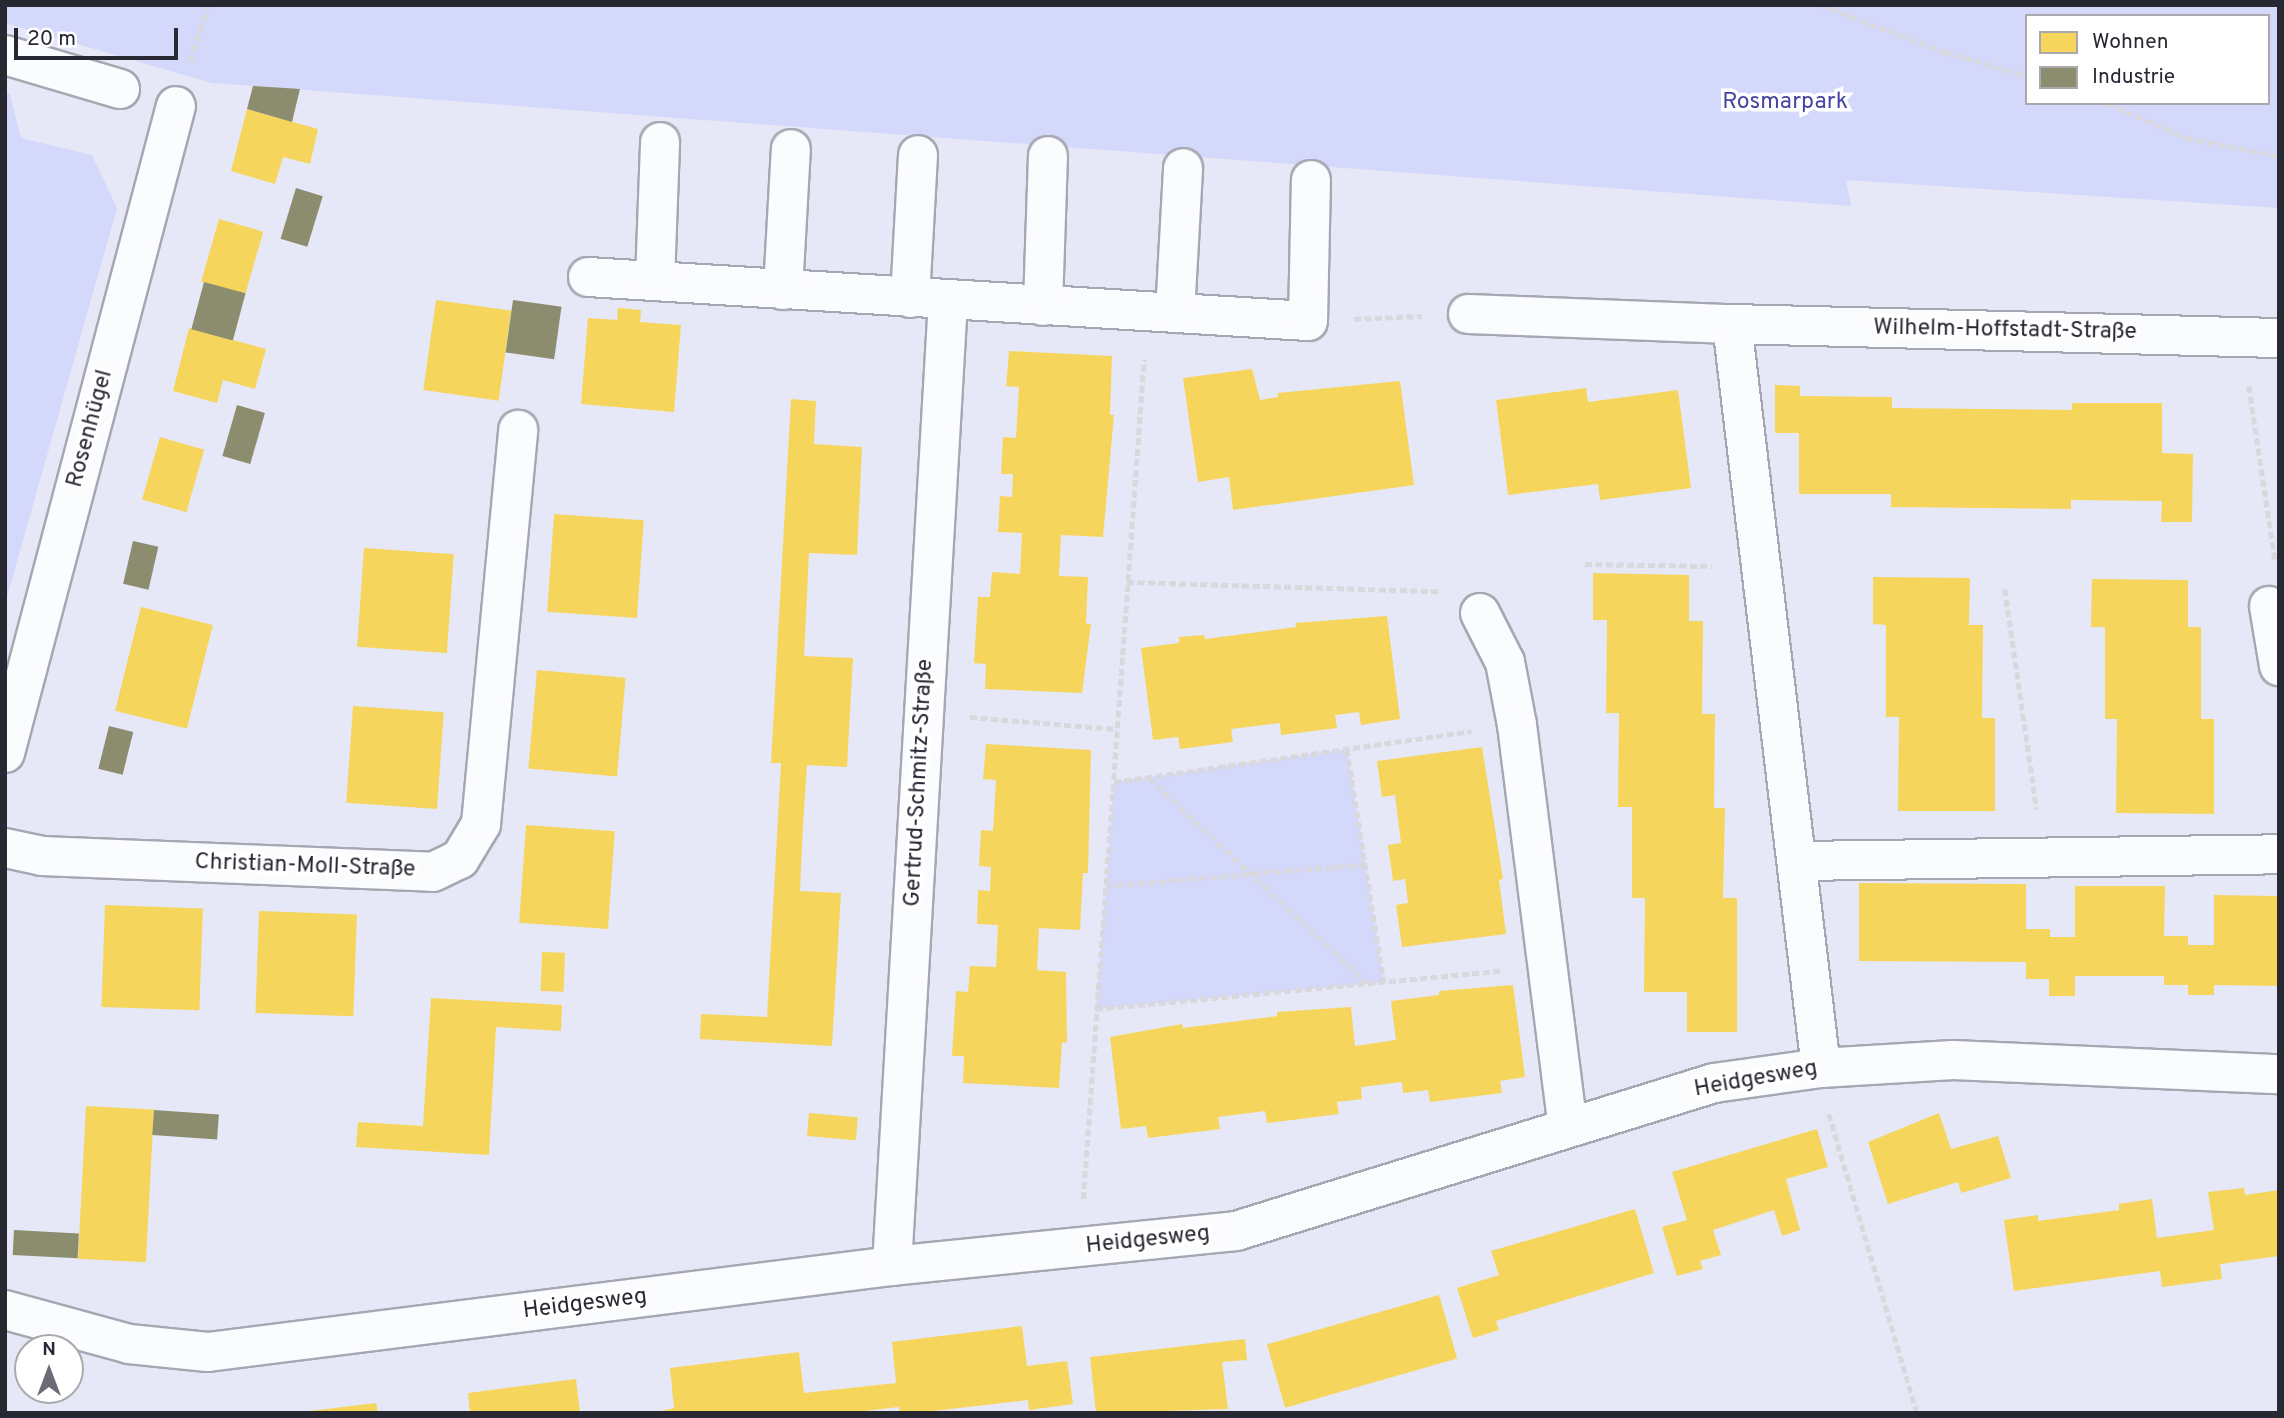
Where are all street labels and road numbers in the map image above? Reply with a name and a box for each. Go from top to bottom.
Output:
street label: Wilhelm-Hoffstadt-Straße [1873,315,2137,347]
street label: Rosenhügel [62,367,120,491]
street label: Gertrud-Schmitz-Straße [900,658,940,908]
street label: Christian-Moll-Straße [194,849,416,885]
street label: Heidgesweg [1692,1056,1820,1104]
street label: Heidgesweg [1085,1221,1211,1261]
street label: Heidgesweg [521,1284,649,1326]

